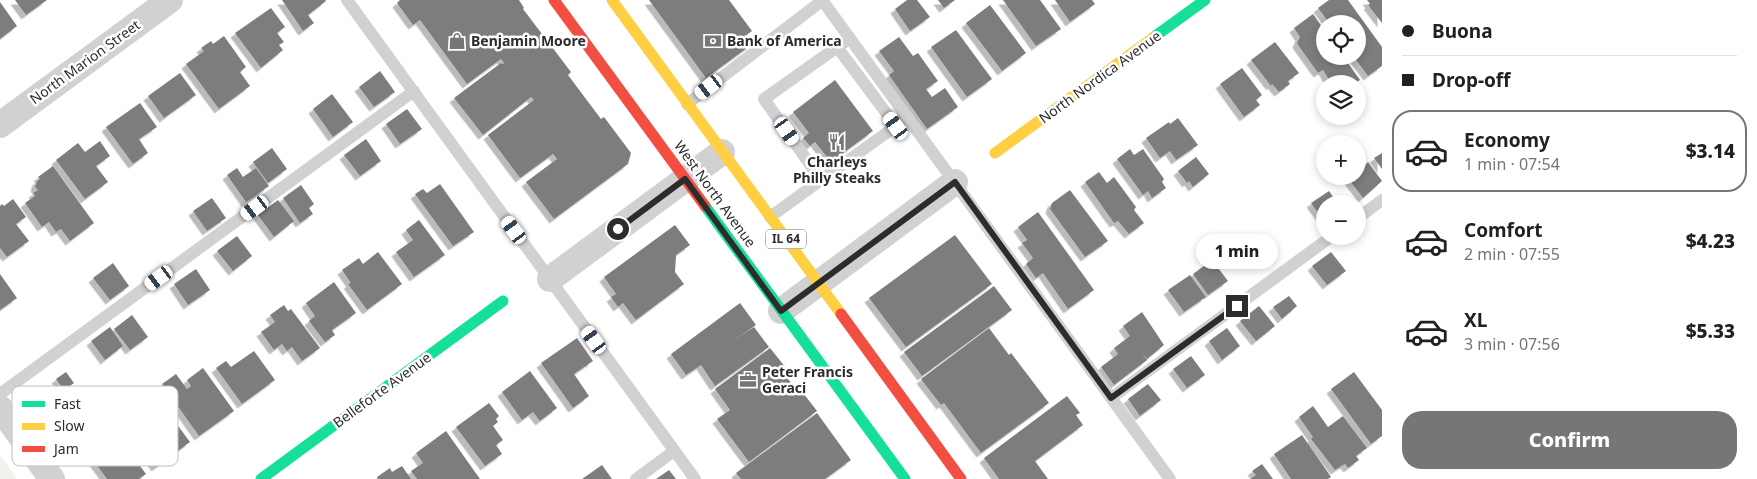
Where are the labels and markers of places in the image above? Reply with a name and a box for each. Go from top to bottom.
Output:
shop icon: Benjamin Moore [447,31,467,51]
place label: Benjamin Moore [471,31,586,50]
bank icon: Bank of America [703,31,723,51]
place label: Bank of America [727,31,842,50]
restaurant icon: Charleys Philly Steaks [827,132,847,152]
place label: Charleys Philly Steaks [793,152,881,187]
place label: Peter Francis Geraci [762,362,853,397]
office icon: Peter Francis Geraci [738,370,758,390]

